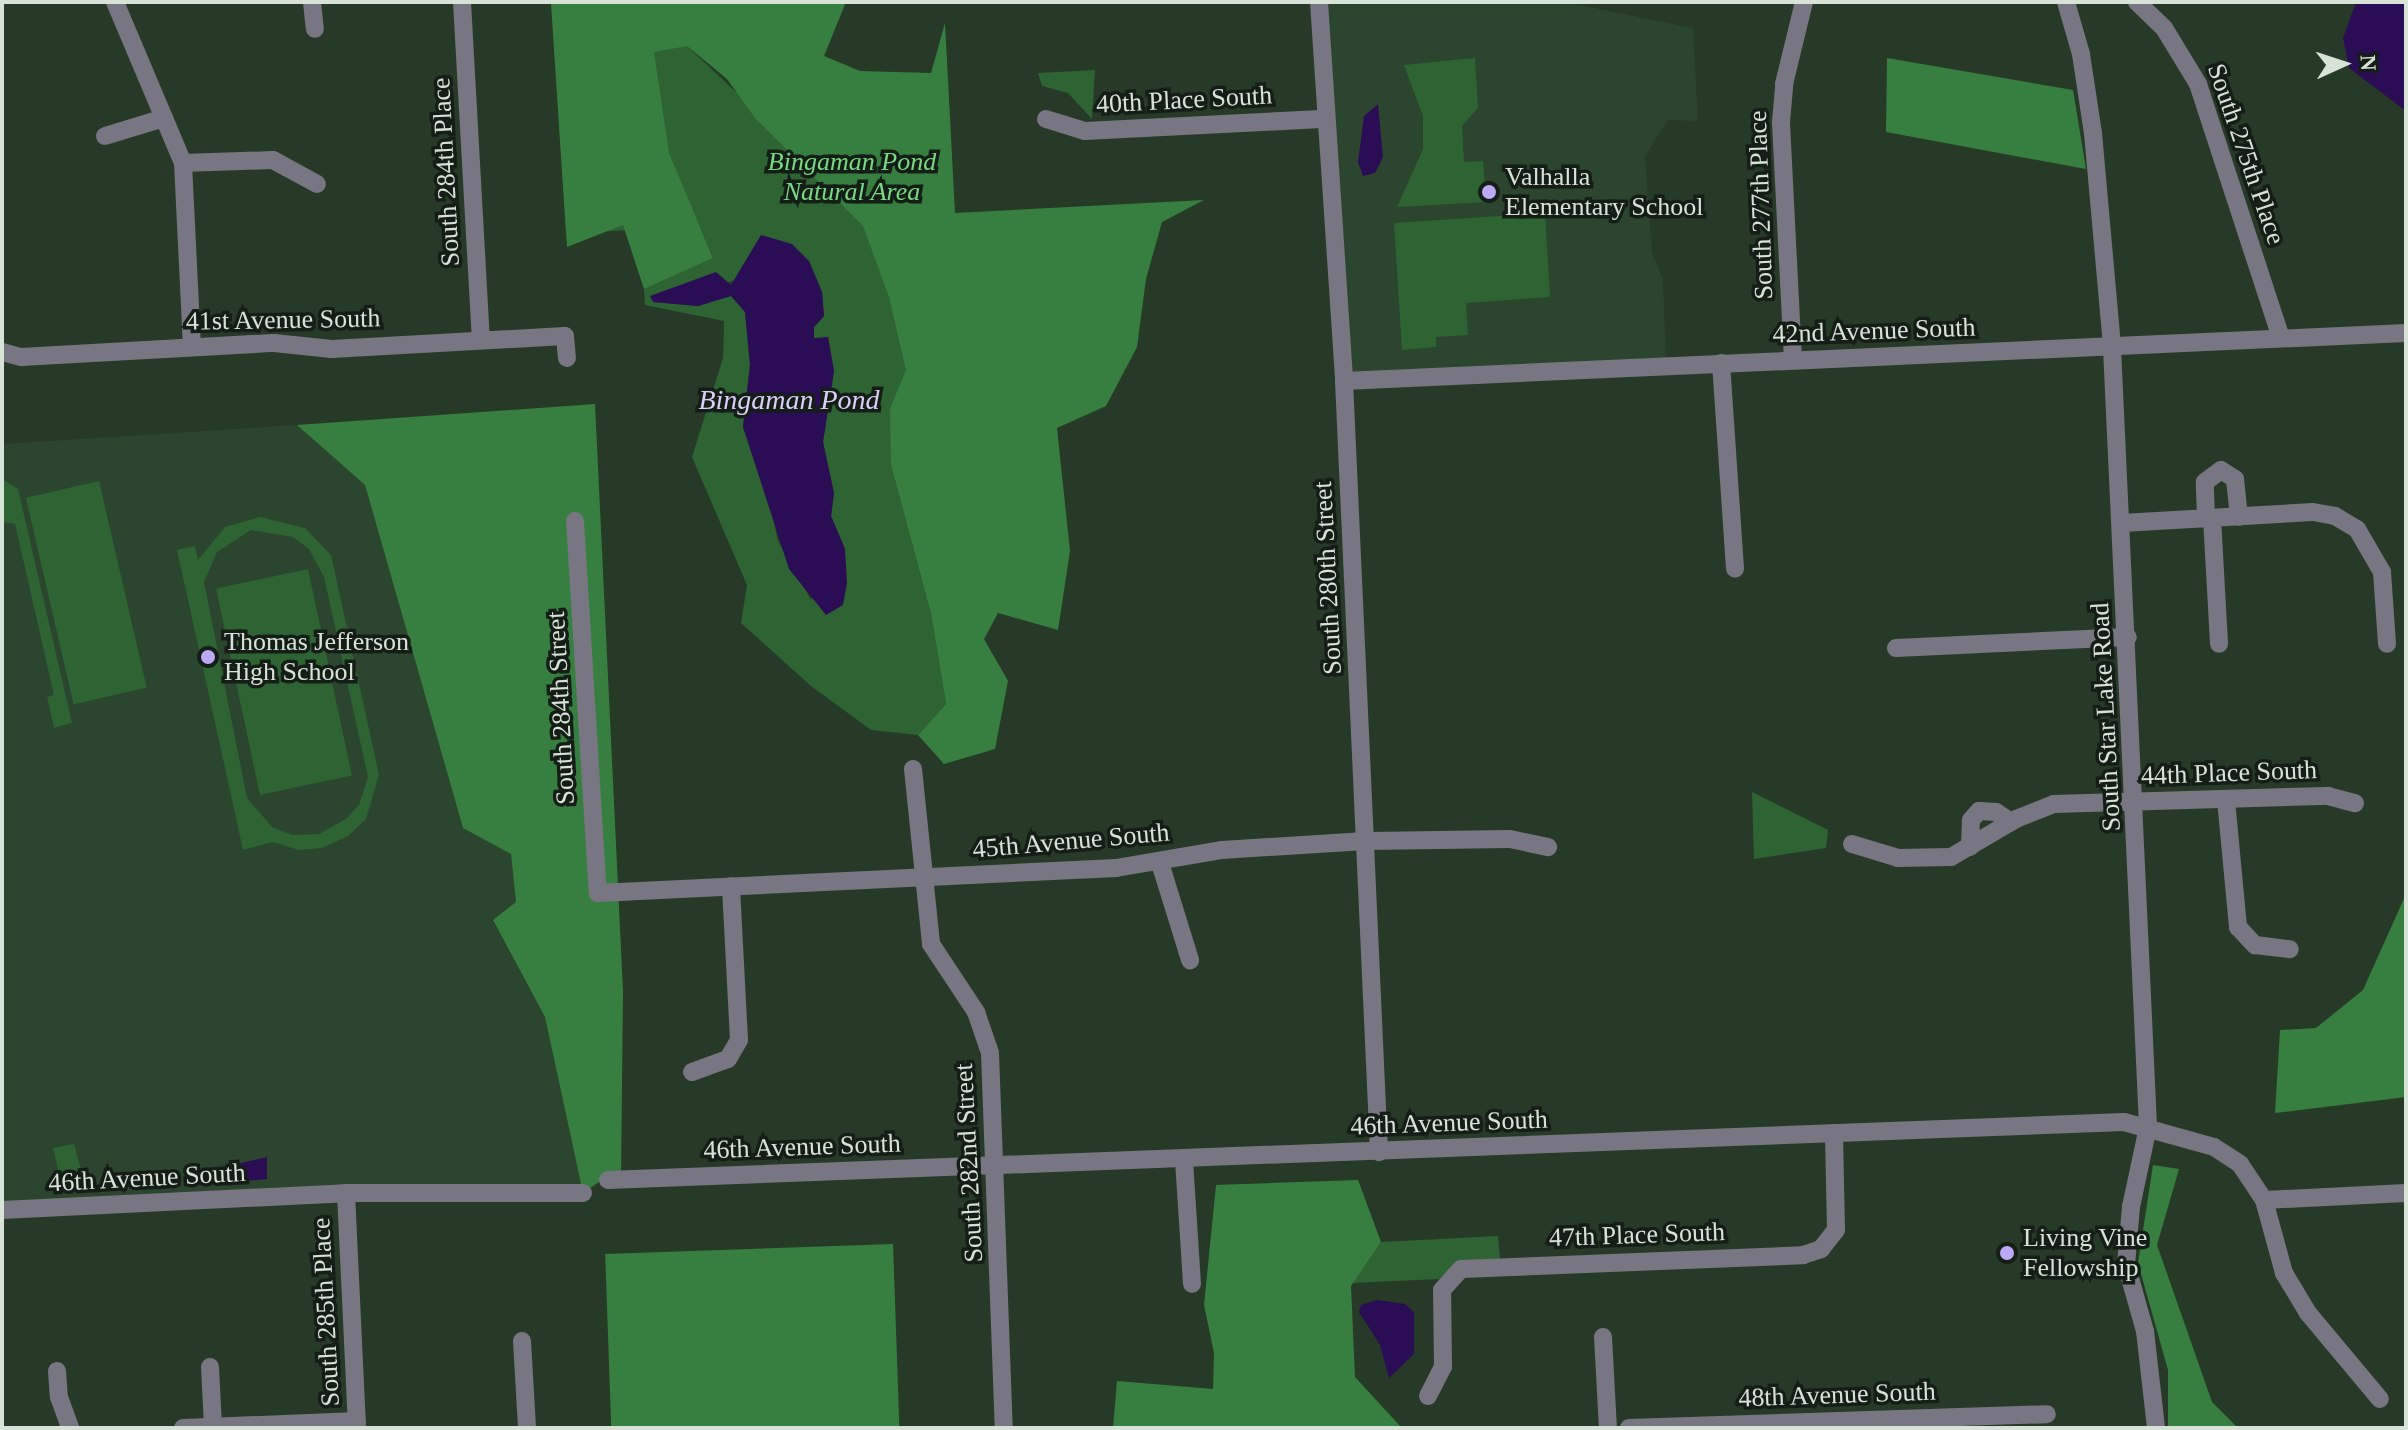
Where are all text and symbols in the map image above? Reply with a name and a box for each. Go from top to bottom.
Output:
north arrow [2304,24,2384,104]
text: N [2356,54,2381,71]
street label: South 275th Place [2200,59,2292,249]
street label: South 284th Place [425,77,467,267]
street label: 40th Place South [1095,80,1273,120]
street label: South 277th Place [1742,110,1780,300]
park label: Bingaman Pond Natural Area [768,146,936,208]
place label: Valhalla Elementary School [1505,161,1704,222]
marker: Valhalla Elementary School [1480,183,1498,201]
street label: 41st Avenue South [185,303,381,337]
street label: 42nd Avenue South [1771,312,1977,350]
water label: Bingaman Pond [698,383,880,417]
street label: South 280th Street [1307,481,1349,675]
street label: South Star Lake Road [2084,602,2128,832]
street label: South 284th Street [540,611,582,805]
place label: Thomas Jefferson High School [224,626,409,688]
marker: Thomas Jefferson High School [199,648,217,666]
street label: 44th Place South [2140,754,2318,792]
street label: 45th Avenue South [971,817,1171,865]
street label: South 282nd Street [948,1063,990,1263]
street label: 46th Avenue South [1349,1104,1549,1142]
street label: 46th Avenue South [702,1128,902,1166]
street label: 46th Avenue South [47,1157,247,1199]
street label: 47th Place South [1548,1216,1726,1254]
street label: South 285th Place [305,1217,347,1407]
place label: Living Vine Fellowship [2023,1222,2148,1284]
marker: Living Vine Fellowship [1998,1244,2016,1262]
street label: 48th Avenue South [1737,1376,1937,1414]

